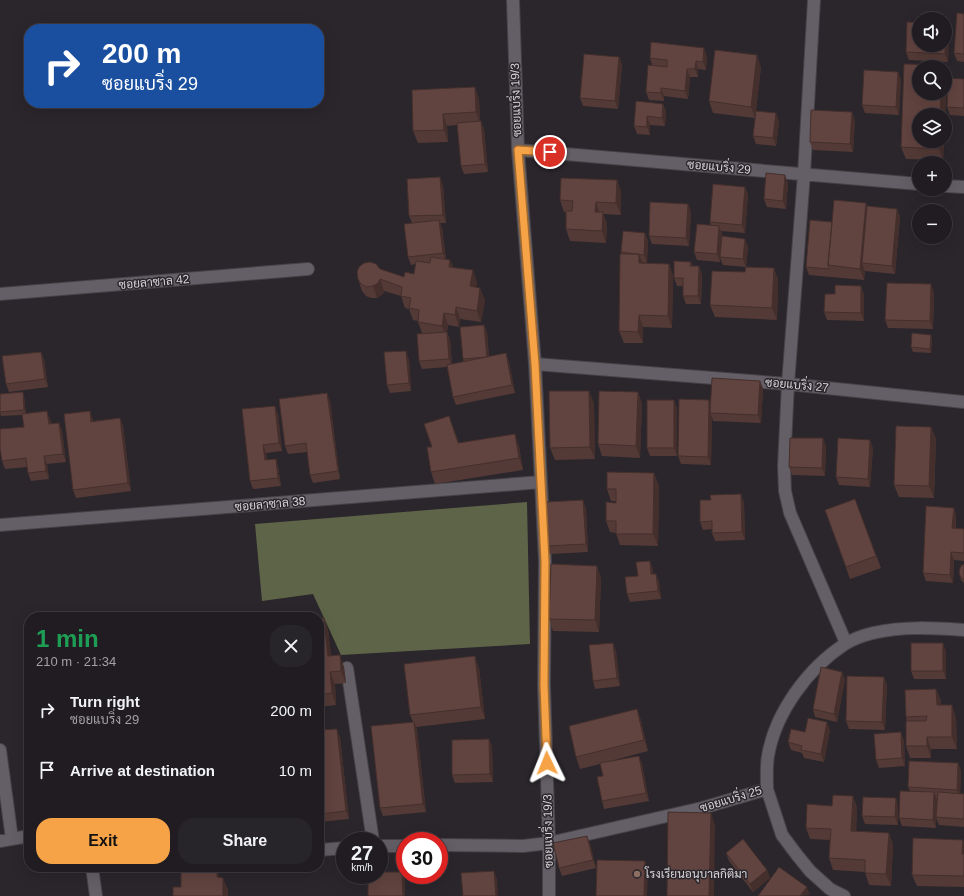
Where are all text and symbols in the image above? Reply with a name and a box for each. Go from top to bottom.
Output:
map controls [912,12,952,244]
button: sound [912,12,952,52]
text: 200 m [102,38,181,69]
icon: right [36,40,88,92]
button: search [912,60,952,100]
street label: ซอยแบริ่ง 19/3 [504,62,524,137]
text: ซอยแบริ่ง 29 [102,74,198,94]
button: layers [912,108,952,148]
pin [533,135,567,169]
icon: arrive [539,141,561,163]
street label: ซอยแบริ่ง 29 [687,154,752,177]
button: + [912,156,952,196]
button: − [912,204,952,244]
street label: ซอยลาซาล 42 [118,272,190,292]
street label: ซอยแบริ่ง 27 [765,372,830,395]
street label: ซอยลาซาล 38 [234,494,306,514]
text: 1 min [36,625,99,652]
button: close [270,625,312,667]
text: 210 m · 21:34 [36,654,116,669]
text: Turn right [70,693,140,710]
icon: right [36,699,58,721]
text: 200 m [270,702,312,719]
text: ซอยแบริ่ง 29 [70,712,139,727]
position arrow [526,742,568,784]
icon: arrive [36,759,58,781]
text: Arrive at destination [70,762,215,779]
text: 10 m [279,762,312,779]
street label: ซอยแบริ่ง 25 [697,780,764,815]
street label: ซอยแบริ่ง 19/3 [537,794,556,868]
button: Exit [36,818,170,864]
button: Share [178,818,312,864]
speed limit sign: 30 [396,832,448,884]
text: 27 [351,842,373,864]
text: km/h [351,862,373,873]
place label: โรงเรียนอนุบาลกิติมา [644,866,747,883]
marker: โรงเรียนอนุบาลกิติมา [632,869,642,879]

